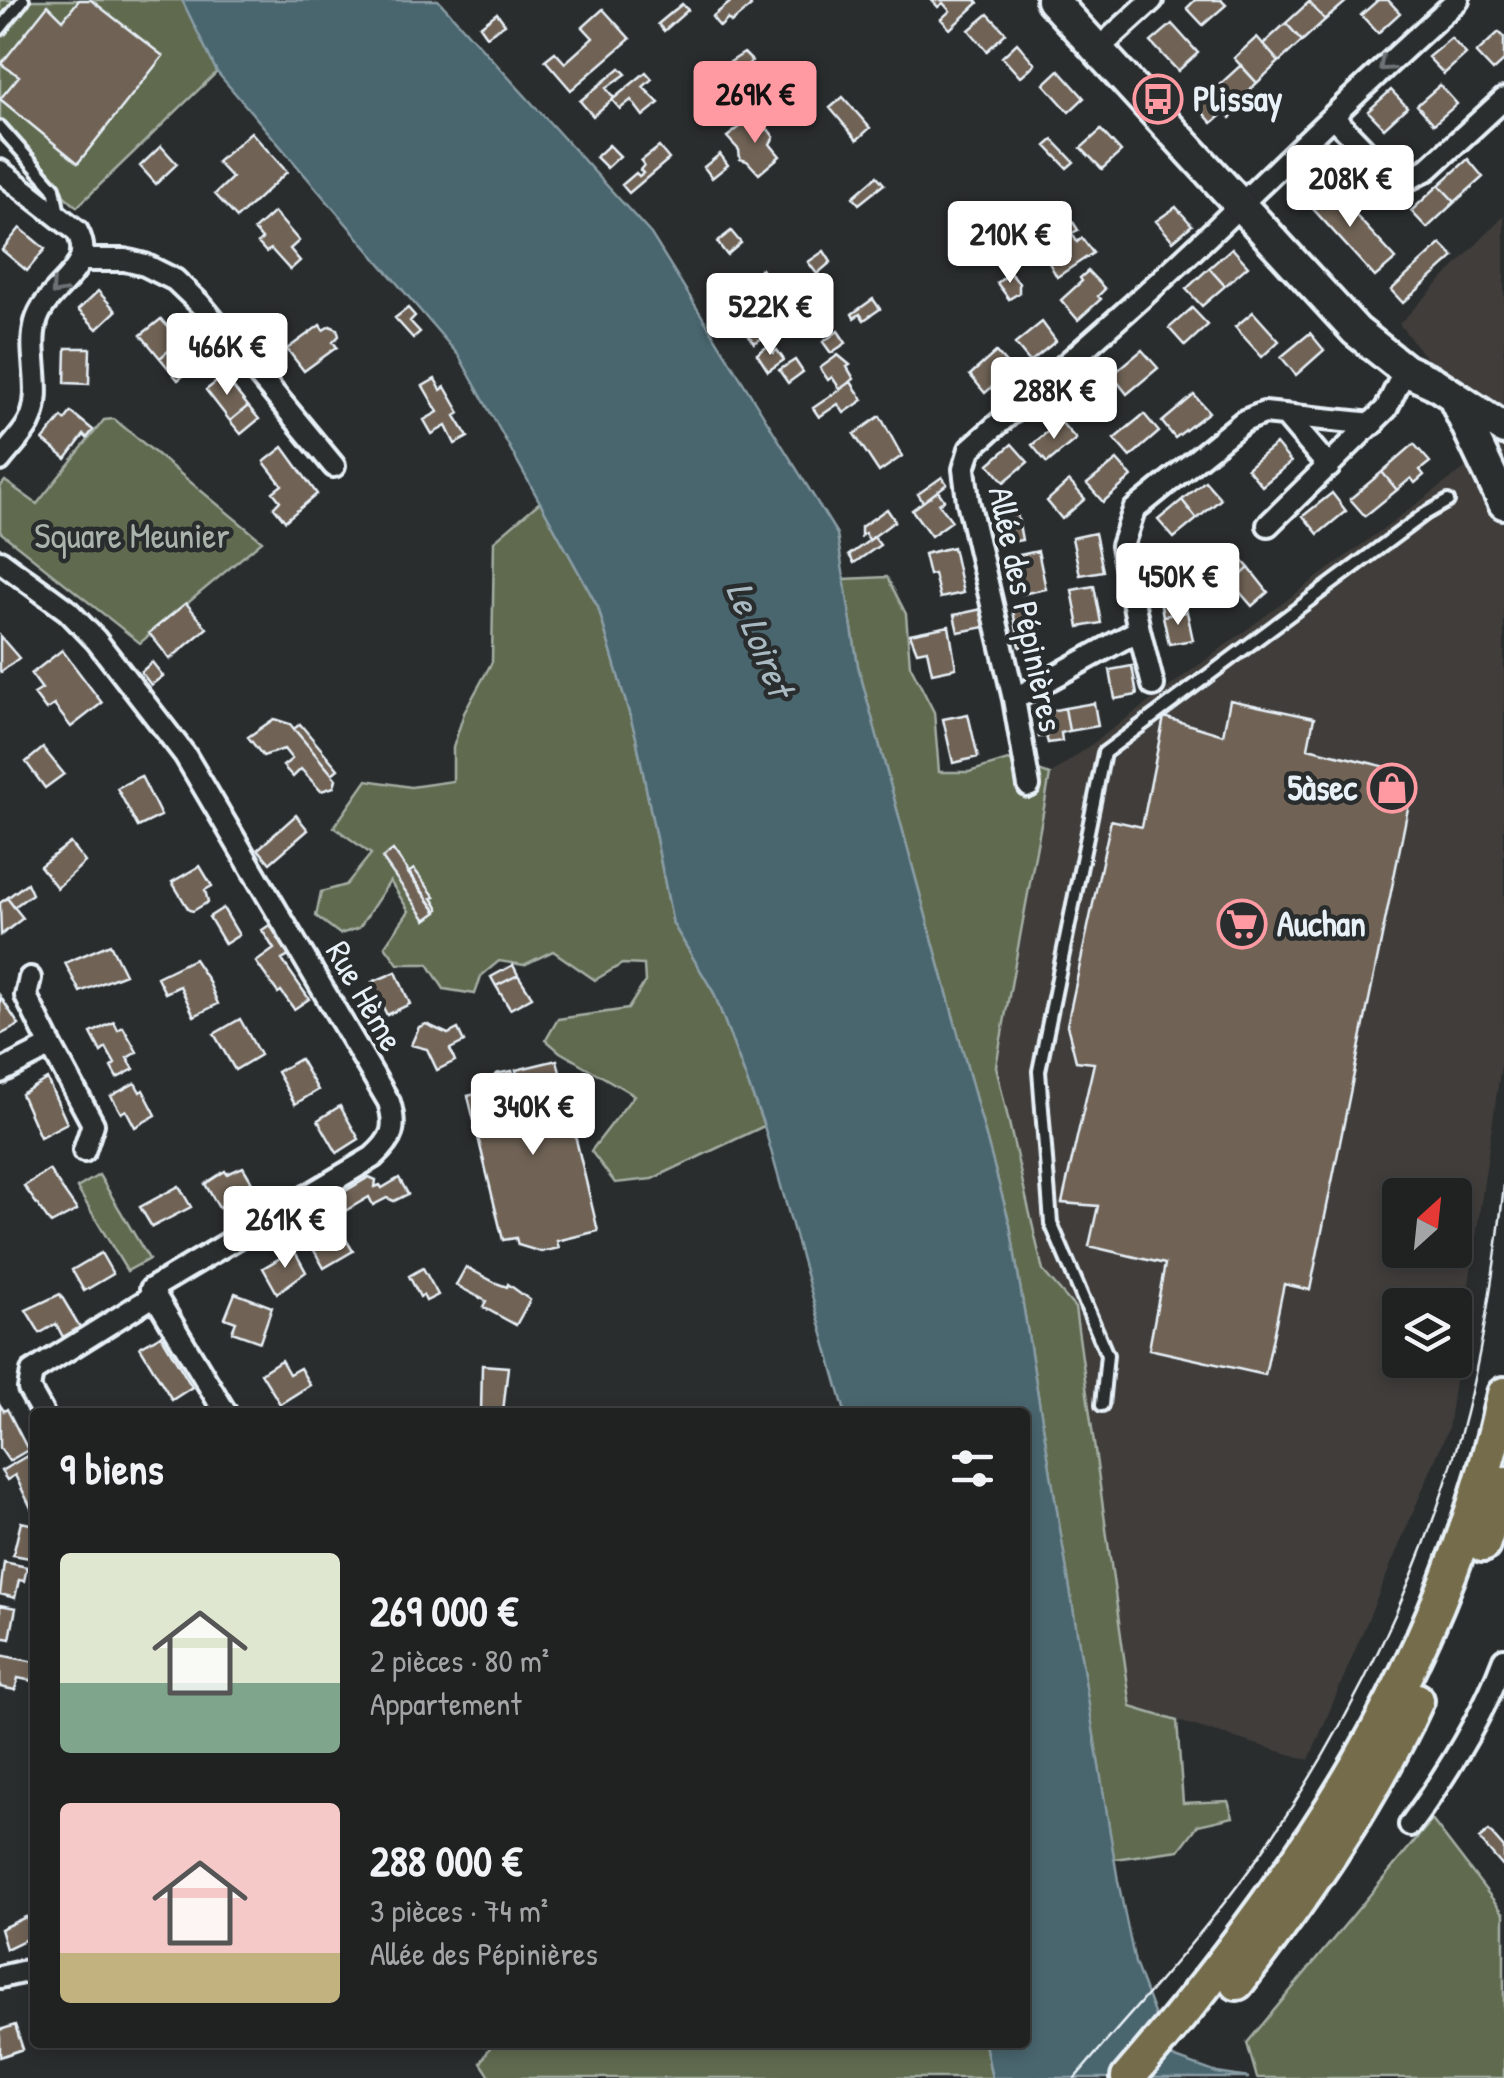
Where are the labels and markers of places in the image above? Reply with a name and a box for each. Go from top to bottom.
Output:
pin: 269K € [674,61,836,146]
bus stop icon: Plissay [1132,73,1184,125]
place label: Plissay [1193,75,1283,123]
pin: 208K € [1269,145,1431,230]
pin: 210K € [929,201,1091,286]
pin: 522K € [689,273,851,358]
pin: 466K € [146,313,308,398]
pin: 288K € [973,357,1135,442]
pin: 450K € [1097,543,1259,628]
shop icon: 5àsec [1366,762,1418,814]
place label: 5àsec [1287,764,1357,811]
supermarket icon: Auchan [1216,898,1268,950]
place label: Auchan [1277,900,1366,947]
pin: 340K € [452,1073,614,1158]
pin: 261K € [204,1186,366,1271]

